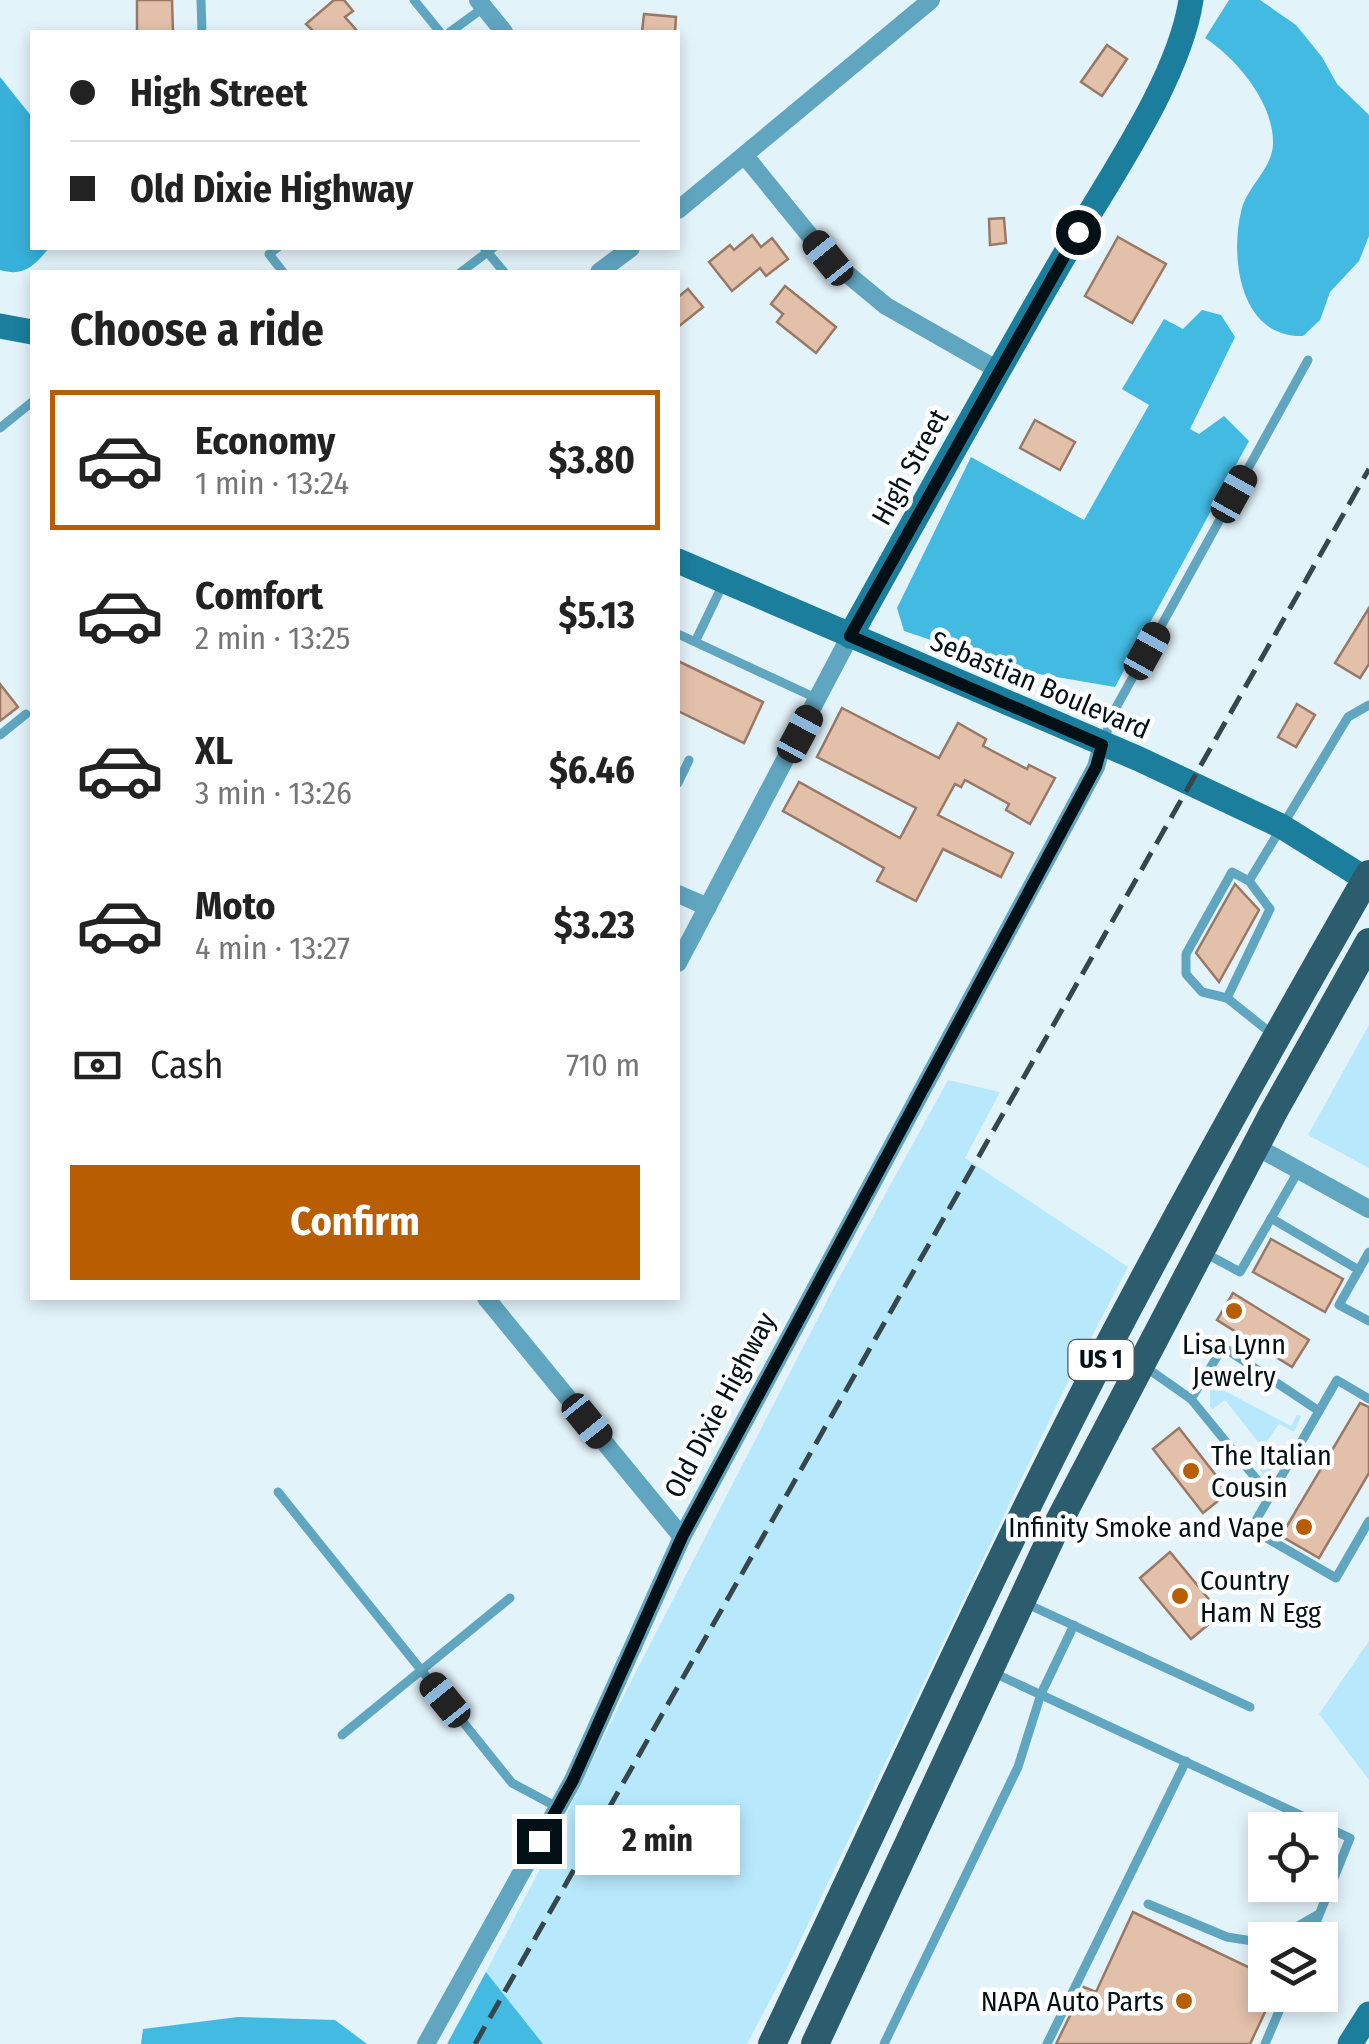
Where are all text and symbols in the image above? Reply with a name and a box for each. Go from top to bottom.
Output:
text: High Street [130,70,307,116]
text: Old Dixie Highway [130,166,413,212]
route start [1056,210,1101,255]
car [797,225,859,291]
text: Choose a ride [70,303,324,357]
street label: High Street [865,403,956,531]
icon: car [75,415,165,505]
text: Economy [195,418,335,464]
text: $3.80 [549,437,635,483]
car [1206,460,1262,528]
text: 1 min · 13:24 [195,464,349,502]
icon: car [75,570,165,660]
text: Comfort [195,573,323,619]
text: $5.13 [558,592,635,638]
car [1119,617,1175,685]
text: 2 min · 13:25 [195,619,351,657]
street label: Sebastian Boulevard [926,624,1154,746]
car [773,700,827,768]
icon: car [75,725,165,815]
text: XL [195,728,233,774]
text: $6.46 [549,747,635,793]
text: 3 min · 13:26 [195,774,352,812]
icon: car [75,880,165,970]
text: Moto [195,883,276,929]
text: $3.23 [554,902,635,948]
text: 4 min · 13:27 [195,929,350,967]
icon: cash [70,1038,125,1093]
text: Cash [150,1042,224,1088]
text: 710 m [566,1046,640,1084]
button: Confirm [70,1165,640,1280]
marker: Lisa Lynn Jewelry [1223,1300,1245,1322]
street label: Old Dixie Highway [657,1306,783,1503]
place label: Lisa Lynn Jewelry [1182,1328,1286,1393]
road number: US 1 [1068,1340,1134,1380]
car [556,1388,618,1454]
place label: The Italian Cousin [1211,1439,1332,1504]
marker: The Italian Cousin [1180,1460,1202,1482]
place label: Infinity Smoke and Vape [1008,1511,1284,1544]
marker: Infinity Smoke and Vape [1293,1516,1315,1538]
place label: Country Ham N Egg [1200,1564,1322,1629]
marker: Country Ham N Egg [1169,1585,1191,1607]
car [414,1667,476,1733]
callout: 2 min [574,1806,739,1876]
map controls [1248,1812,1338,2012]
button: locate [1248,1812,1338,1902]
route end [517,1819,562,1864]
text: 2 min [622,1821,693,1859]
button: layers [1248,1922,1338,2012]
place label: NAPA Auto Parts [981,1985,1164,2018]
marker: NAPA Auto Parts [1173,1990,1195,2012]

